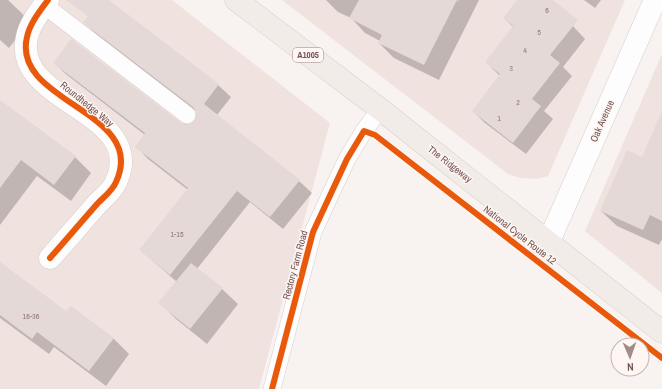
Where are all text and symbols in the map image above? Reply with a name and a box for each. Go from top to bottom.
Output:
house number: 6 [545,5,549,15]
house number: 5 [537,27,541,37]
house number: 4 [523,45,527,55]
road number: A1005 [293,48,323,62]
house number: 3 [509,63,513,73]
street label: Roundhedge Way [58,78,117,130]
house number: 2 [516,97,520,107]
street label: Oak Avenue [587,98,617,144]
house number: 1 [497,113,501,123]
street label: The Ridgeway [425,143,476,186]
street label: National Cycle Route 12 [481,203,559,268]
house number: 1-15 [170,229,184,239]
street label: Rectory Farm Road [280,229,310,301]
house number: 16-36 [23,311,40,321]
north arrow [610,337,650,377]
text: N [627,360,634,374]

